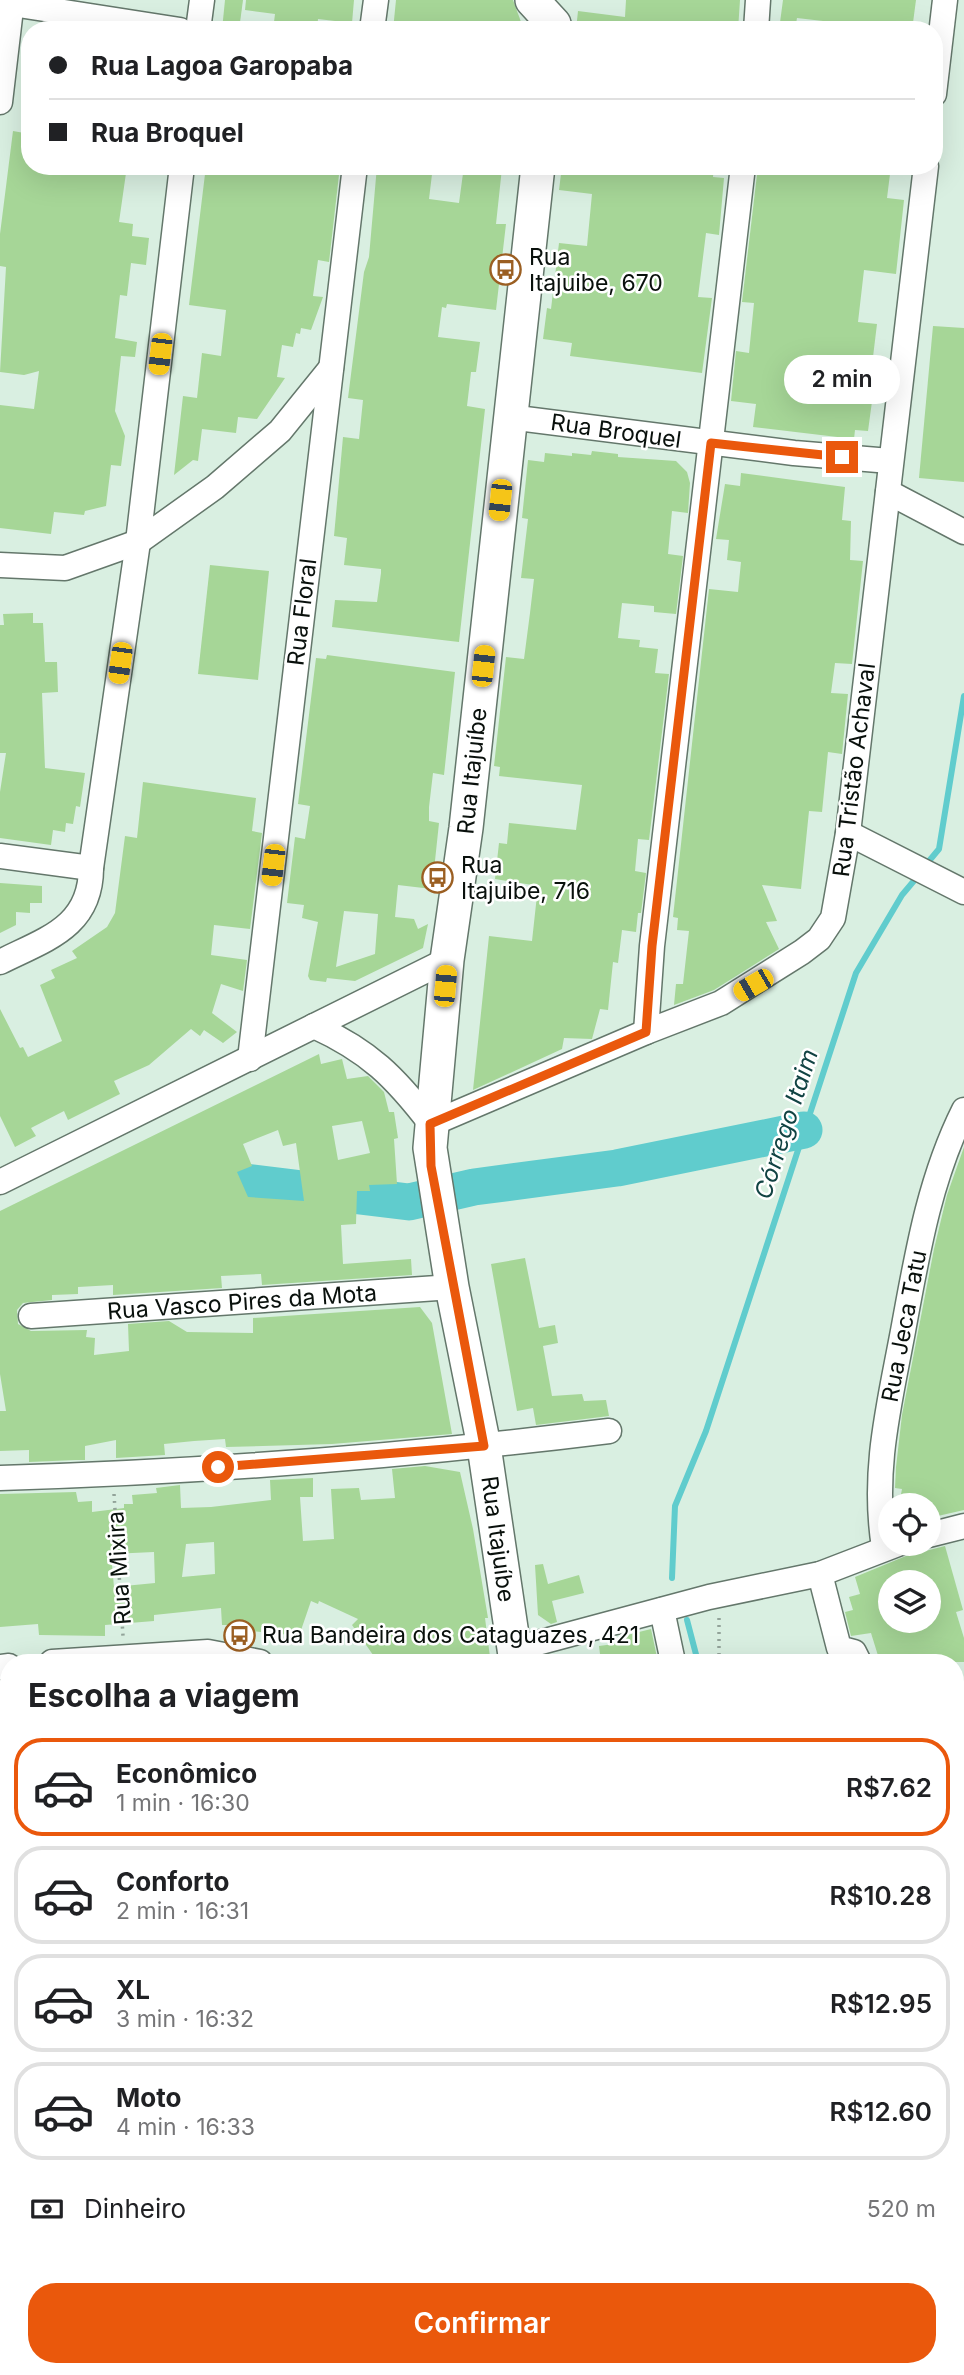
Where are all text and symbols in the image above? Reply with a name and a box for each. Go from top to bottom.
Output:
text: Rua Lagoa Garopaba [91,50,353,81]
text: Rua Broquel [91,117,244,148]
place label: Rua Itajuibe, 670 [529,243,663,297]
bus stop icon: Rua Itajuibe, 670 [489,253,523,287]
car [148,332,173,376]
callout: 2 min [784,356,900,405]
text: 2 min [812,365,872,393]
street label: Rua Broquel [549,408,683,454]
route end [826,441,858,473]
car [488,478,513,522]
street label: Rua Floral [282,557,322,667]
car [107,641,134,685]
car [471,644,496,688]
street label: Rua Tristão Achaval [827,661,881,879]
street label: Rua Itajuíbe [451,706,493,836]
car [261,843,286,887]
place label: Rua Itajuibe, 716 [461,851,590,905]
bus stop icon: Rua Itajuibe, 716 [421,861,455,895]
car [433,964,458,1008]
car [730,965,777,1005]
water label: Córrego Itaim [748,1045,824,1203]
street label: Rua Jeca Tatu [876,1248,932,1404]
street label: Rua Vasco Pires da Mota [106,1279,378,1325]
route start [202,1451,234,1483]
street label: Rua Itajuíbe [475,1474,521,1604]
map controls [878,1493,941,1633]
button: locate [878,1493,941,1556]
street label: Rua Mixira [101,1510,137,1626]
button: layers [878,1570,941,1633]
bus stop icon: Rua Bandeira dos Cataguazes, 421 [222,1618,256,1652]
place label: Rua Bandeira dos Cataguazes, 421 [262,1621,639,1649]
text: Escolha a viagem [28,1676,300,1715]
icon: car [32,1756,95,1819]
text: Econômico [116,1758,257,1789]
text: R$7.62 [846,1772,932,1803]
text: 1 min · 16:30 [116,1789,250,1817]
icon: car [32,1864,95,1927]
text: Conforto [116,1866,229,1897]
text: R$10.28 [830,1880,932,1911]
text: 2 min · 16:31 [116,1897,249,1925]
icon: car [32,1972,95,2035]
text: XL [116,1974,150,2005]
text: R$12.95 [830,1988,932,2019]
text: 3 min · 16:32 [116,2005,254,2033]
icon: car [32,2080,95,2143]
text: Moto [116,2082,181,2113]
text: R$12.60 [830,2096,932,2127]
text: 4 min · 16:33 [116,2113,255,2141]
icon: cash [28,2190,66,2228]
text: Dinheiro [84,2193,186,2224]
text: 520 m [867,2195,936,2223]
button: Confirmar [28,2283,936,2363]

